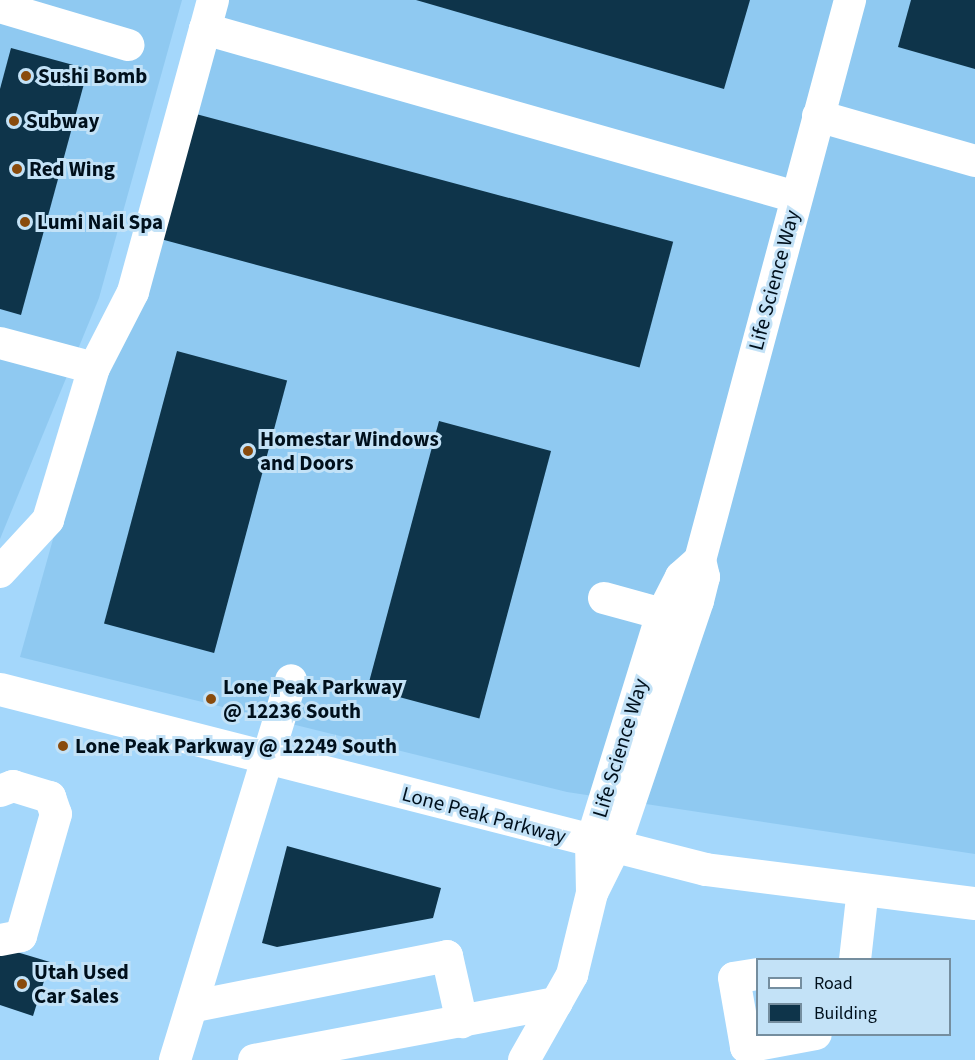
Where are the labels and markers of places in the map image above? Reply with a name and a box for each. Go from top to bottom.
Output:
place label: Sushi Bomb [38,63,147,89]
marker: Sushi Bomb [19,69,33,83]
place label: Subway [26,108,100,134]
marker: Subway [7,114,21,128]
place label: Red Wing [29,156,115,182]
marker: Red Wing [10,162,24,176]
place label: Lumi Nail Spa [37,209,163,235]
marker: Lumi Nail Spa [18,215,32,229]
place label: Homestar Windows and Doors [260,426,439,476]
marker: Homestar Windows and Doors [241,444,255,458]
place label: Lone Peak Parkway @ 12236 South [223,674,403,724]
marker: Lone Peak Parkway @ 12236 South [204,692,218,706]
place label: Lone Peak Parkway @ 12249 South [75,733,397,759]
marker: Lone Peak Parkway @ 12249 South [56,739,70,753]
place label: Utah Used Car Sales [34,959,129,1009]
marker: Utah Used Car Sales [15,977,29,991]

